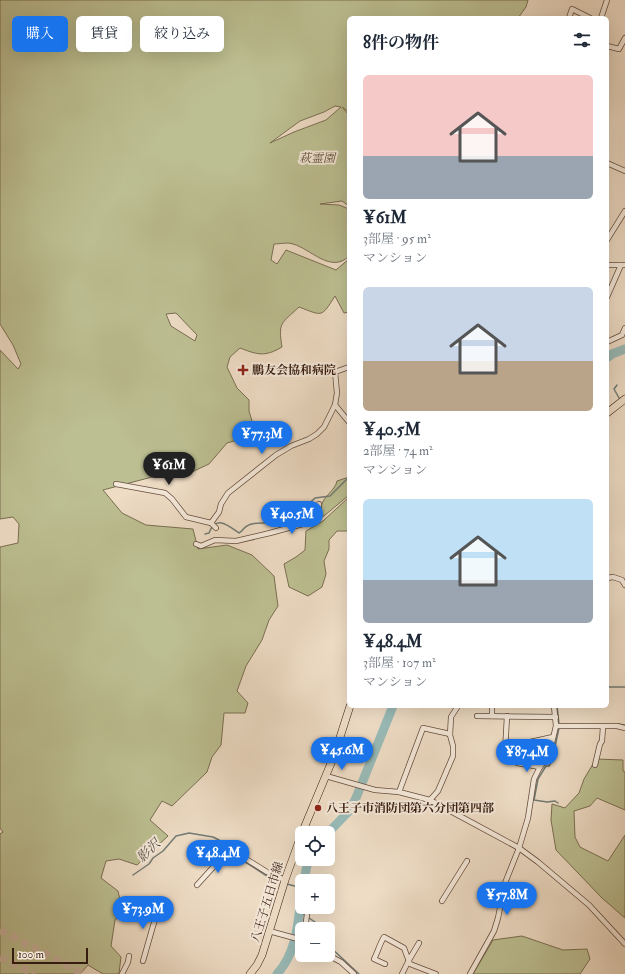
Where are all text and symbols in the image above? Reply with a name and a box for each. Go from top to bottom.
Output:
chip: 購入 [12,16,68,52]
chip: 賃貸 [76,16,132,52]
chip: 絞り込み [140,16,224,52]
icon: filters [571,29,593,51]
text: 8件の物件 [363,32,439,53]
icon: home [442,101,514,173]
park label: 萩霊園 [299,151,337,166]
text: ¥61M [363,207,407,228]
text: 3部屋 · 95 m² [363,231,431,247]
text: マンション [363,250,427,266]
icon: home [442,313,514,385]
place label: 鵬友会協和病院 [252,363,336,378]
marker: 鵬友会協和病院 [237,364,249,376]
text: ¥40.5M [363,419,421,440]
pin: ¥77.3M [229,421,295,455]
text: ¥77.3M [241,426,283,442]
text: 2部屋 · 74 m² [363,443,433,459]
pin: ¥61M [145,452,193,486]
text: ¥61M [152,457,186,473]
text: マンション [363,462,427,478]
pin: ¥40.5M [259,501,325,535]
text: ¥40.5M [270,506,314,522]
icon: home [442,525,514,597]
text: ¥48.4M [363,631,422,652]
text: 3部屋 · 107 m² [363,655,436,671]
text: マンション [363,674,427,690]
pin: ¥45.6M [309,737,375,771]
pin: ¥87.4M [494,739,560,773]
text: ¥45.6M [320,742,364,758]
text: ¥87.4M [505,744,549,760]
place label: 八王子市消防団第六分団第四部 [326,801,494,816]
marker: 八王子市消防団第六分団第四部 [313,803,323,813]
map controls [295,826,335,962]
button: locate [295,826,335,866]
water label: 影沢 [134,835,165,866]
pin: ¥48.4M [185,840,251,874]
text: ¥48.4M [195,845,241,861]
street label: 八王子五日市線 [248,860,287,945]
button: + [295,874,335,914]
pin: ¥57.8M [474,882,540,916]
text: ¥57.8M [486,887,528,903]
pin: ¥73.9M [110,896,176,930]
text: ¥73.9M [122,901,164,917]
button: − [295,922,335,962]
scale bar [12,946,88,965]
text: 100 m [18,948,44,961]

